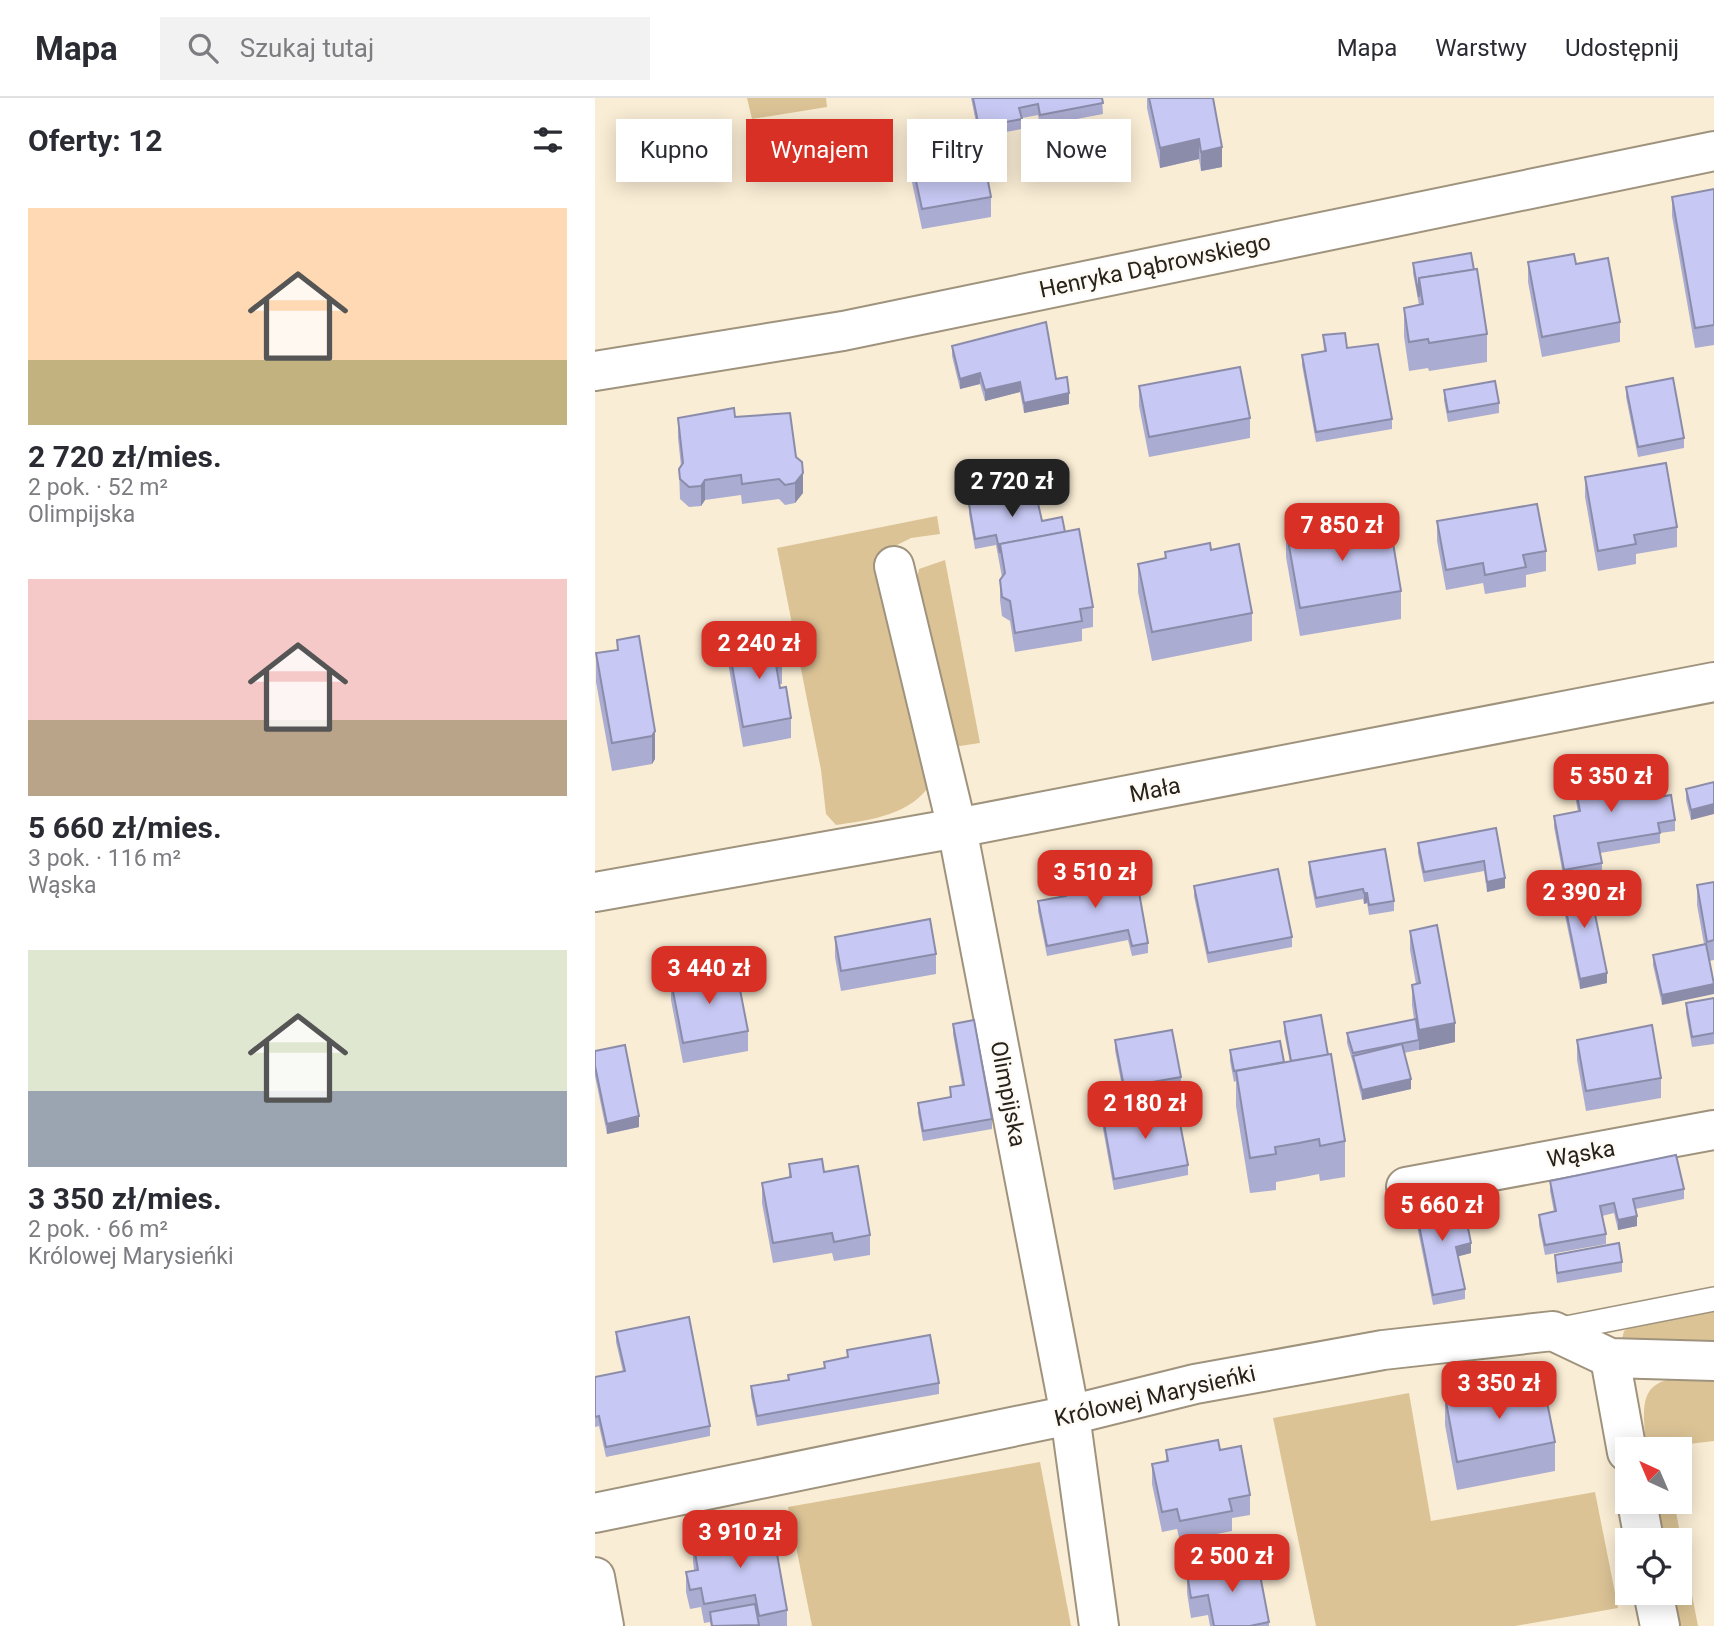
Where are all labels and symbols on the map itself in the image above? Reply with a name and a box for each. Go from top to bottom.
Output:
street label: Henryka Dąbrowskiego [1037,228,1273,304]
pin: 2 720 zł [940,460,1084,519]
pin: 7 850 zł [1270,504,1414,563]
pin: 2 240 zł [687,622,831,681]
pin: 5 350 zł [1539,754,1683,814]
street label: Mała [1127,772,1183,808]
pin: 3 510 zł [1023,850,1167,910]
pin: 2 390 zł [1512,870,1656,930]
pin: 3 440 zł [637,946,781,1006]
street label: Olimpijska [985,1039,1031,1149]
pin: 2 180 zł [1073,1082,1217,1141]
street label: Wąska [1545,1135,1617,1173]
pin: 5 660 zł [1370,1184,1514,1243]
street label: Królowej Marysieńki [1052,1360,1258,1432]
pin: 3 350 zł [1427,1362,1571,1421]
north arrow [1615,1437,1692,1514]
pin: 3 910 zł [668,1510,812,1570]
pin: 2 500 zł [1160,1534,1304,1594]

